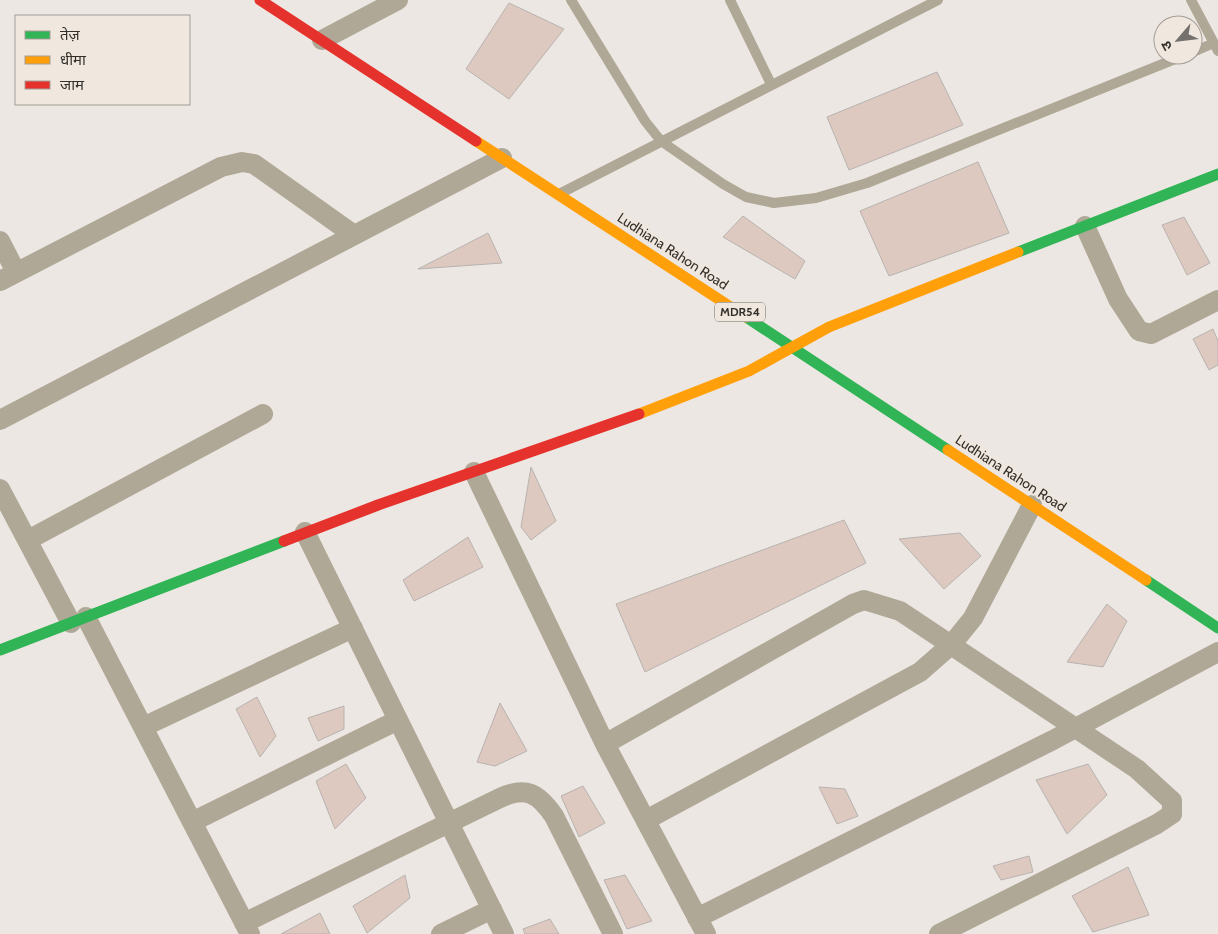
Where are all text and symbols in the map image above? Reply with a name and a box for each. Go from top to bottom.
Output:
legend [15,15,190,105]
north arrow [1153,15,1203,65]
text: तेज़ [60,26,81,44]
text: उ [1156,38,1176,54]
text: धीमा [60,51,87,69]
text: जाम [60,76,85,94]
street label: Ludhiana Rahon Road [614,208,732,294]
road number: MDR54 [715,302,765,322]
street label: Ludhiana Rahon Road [952,430,1070,516]

